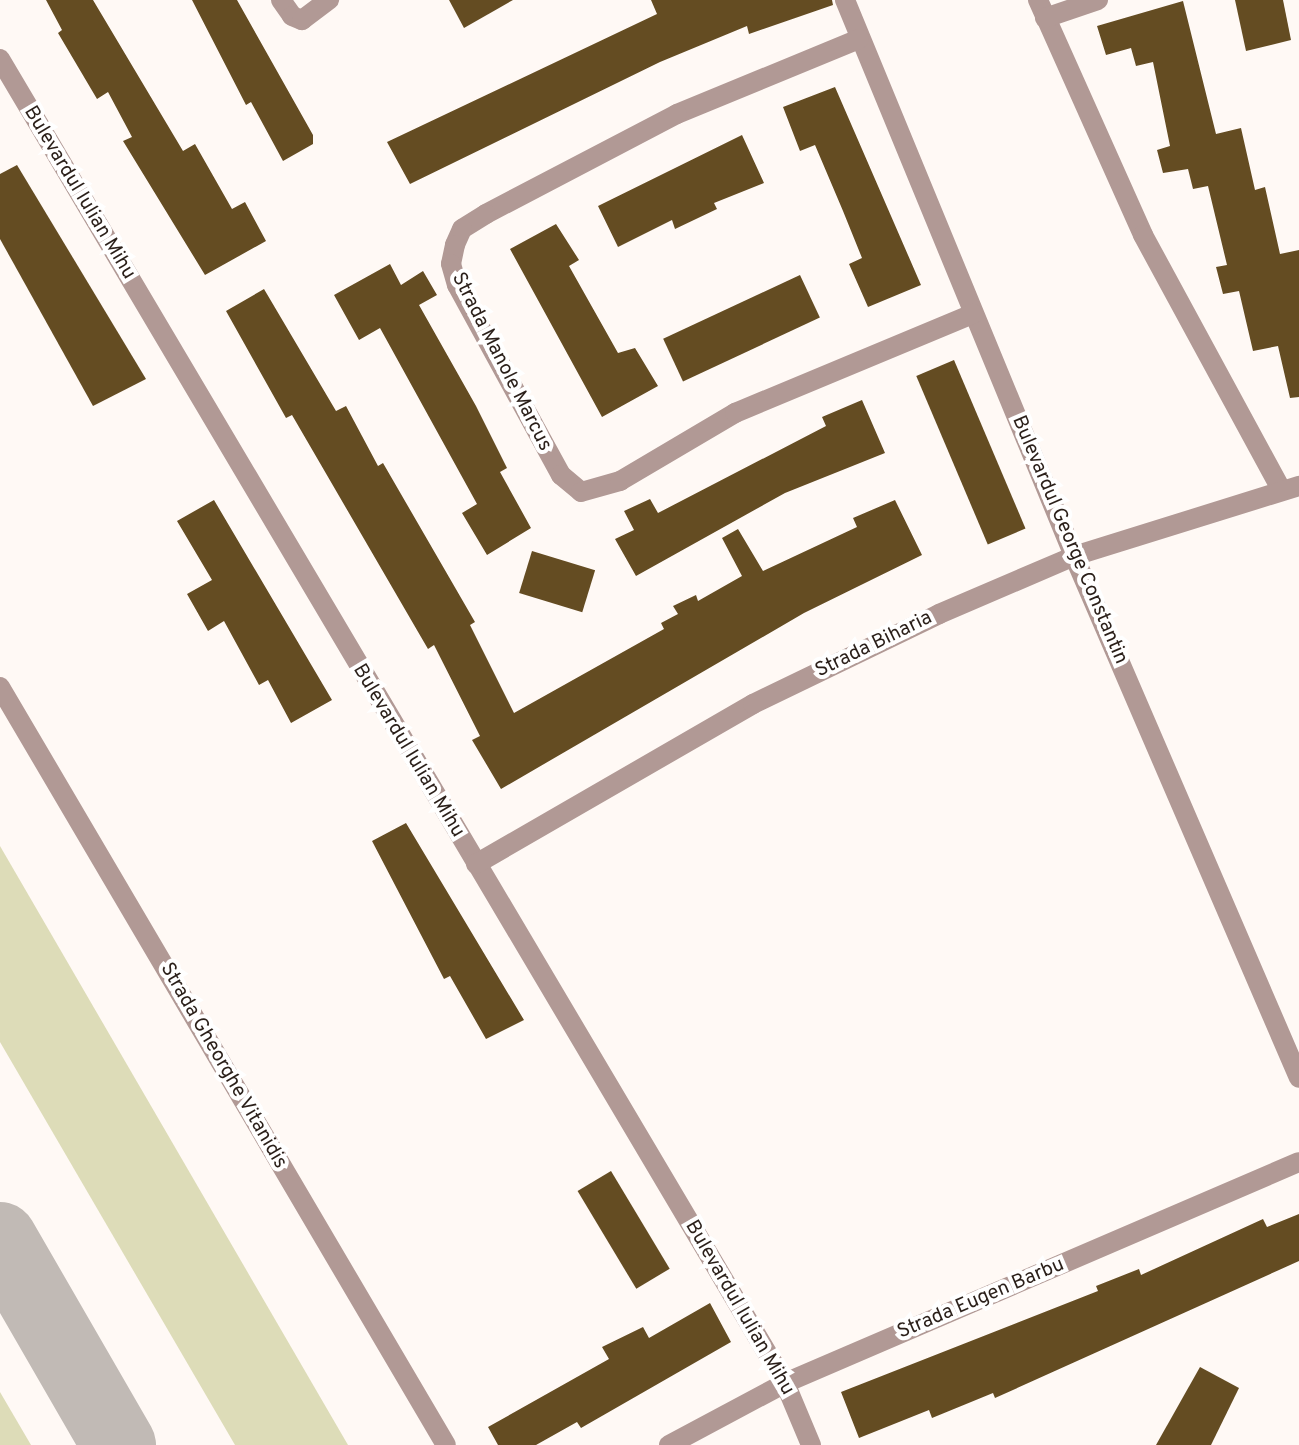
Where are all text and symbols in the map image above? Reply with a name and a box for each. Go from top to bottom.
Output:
street label: Bulevardul Iulian Mihu [18,102,140,284]
street label: Strada Manole Marcus [446,269,556,455]
street label: Bulevardul George Constantin [1006,412,1132,668]
street label: Strada Biharia [812,606,936,684]
street label: Bulevardul Iulian Mihu [347,660,469,842]
street label: Strada Gheorghe Vitanidis [154,958,292,1174]
street label: Bulevardul Iulian Mihu [679,1216,799,1400]
street label: Strada Eugen Barbu [894,1253,1068,1345]

